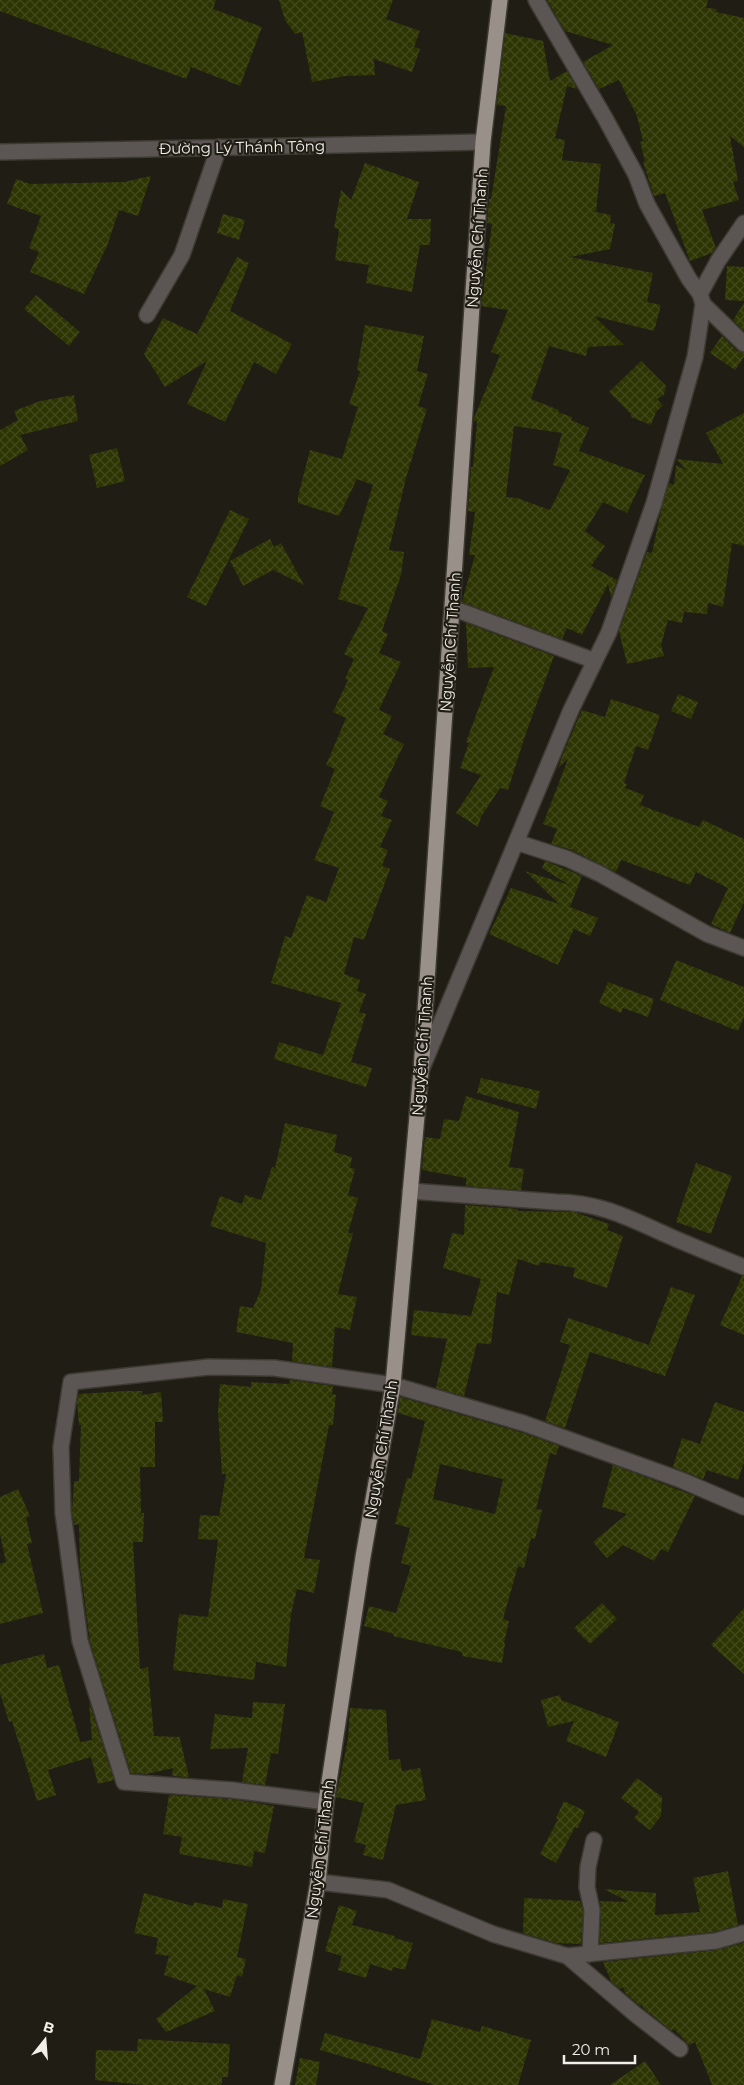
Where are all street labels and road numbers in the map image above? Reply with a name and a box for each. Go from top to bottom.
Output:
street label: Đường Lý Thánh Tông [159,136,325,158]
street label: Nguyễn Chí Thanh [463,167,491,309]
street label: Nguyễn Chí Thanh [436,571,464,713]
street label: Nguyễn Chí Thanh [408,975,436,1117]
street label: Nguyễn Chí Thanh [361,1378,401,1520]
street label: Nguyễn Chí Thanh [302,1778,338,1920]

